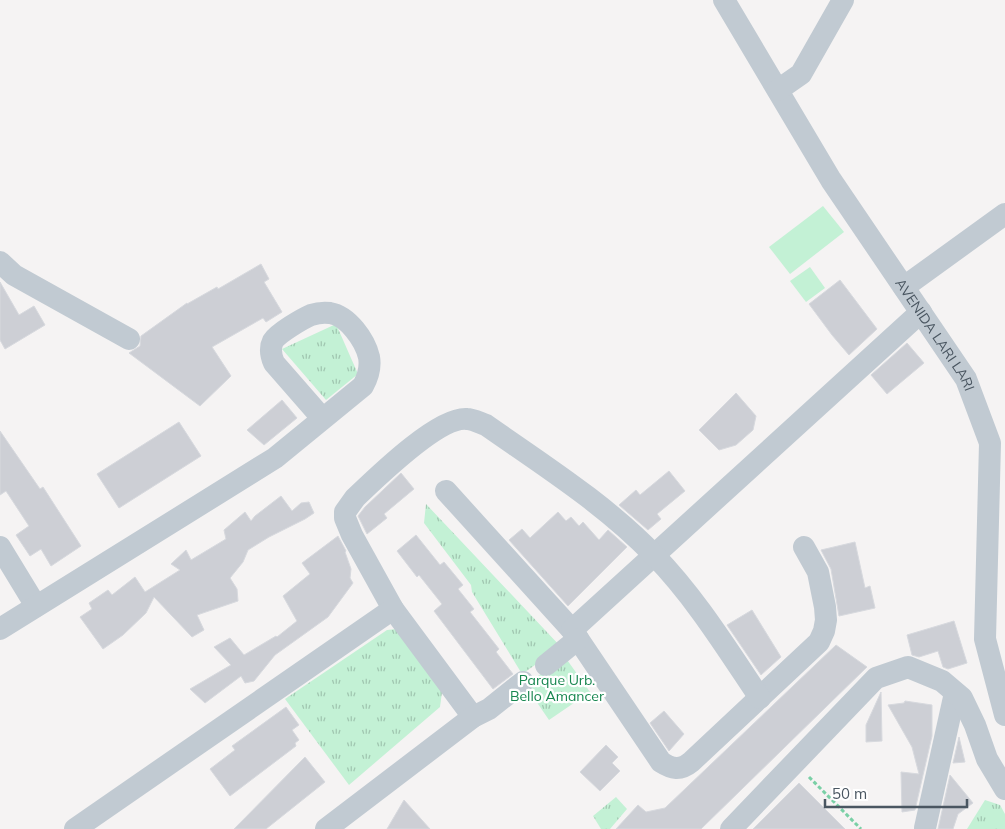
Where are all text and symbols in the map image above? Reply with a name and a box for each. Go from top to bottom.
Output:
street label: AVENIDA LARI LARI [891,275,979,393]
park label: Parque Urb. Bello Amancer [510,671,605,705]
scale bar [825,776,968,808]
text: 50 m [832,784,867,803]

